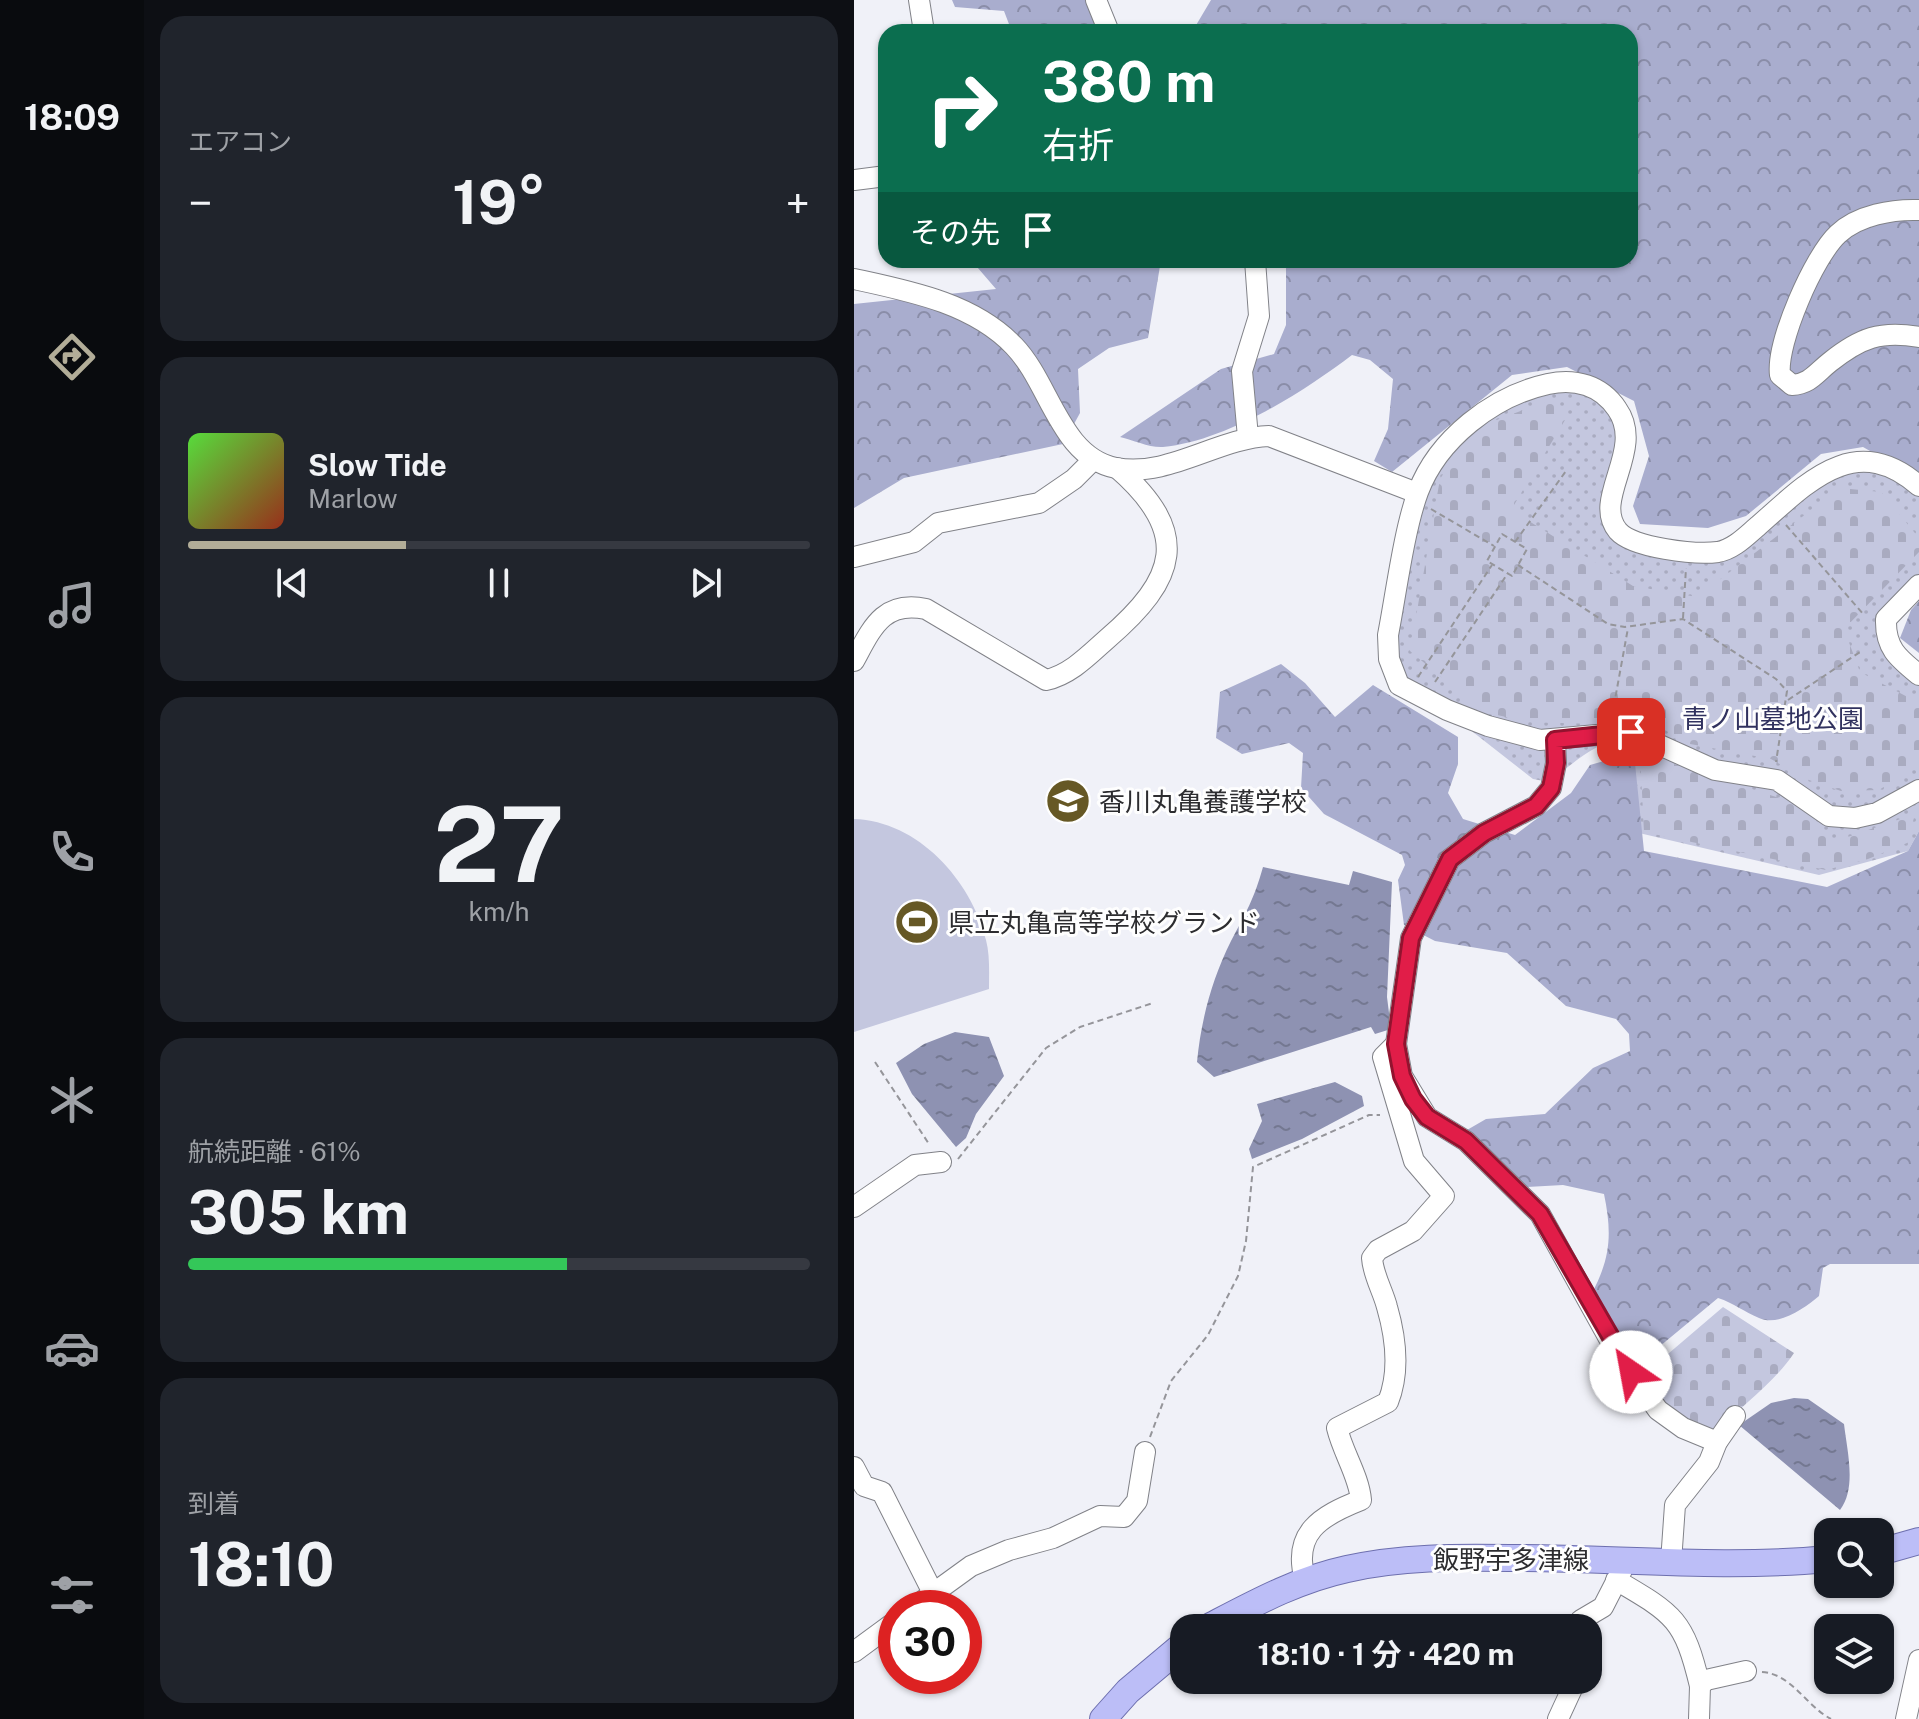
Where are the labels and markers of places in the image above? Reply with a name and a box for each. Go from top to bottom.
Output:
pin [1597,698,1665,766]
school or university icon: 香川丸亀養護学校 [1044,777,1092,825]
place label: 香川丸亀養護学校 [1099,786,1307,817]
sports icon: 県立丸亀高等学校グランド [893,898,941,946]
place label: 県立丸亀高等学校グランド [948,907,1260,938]

